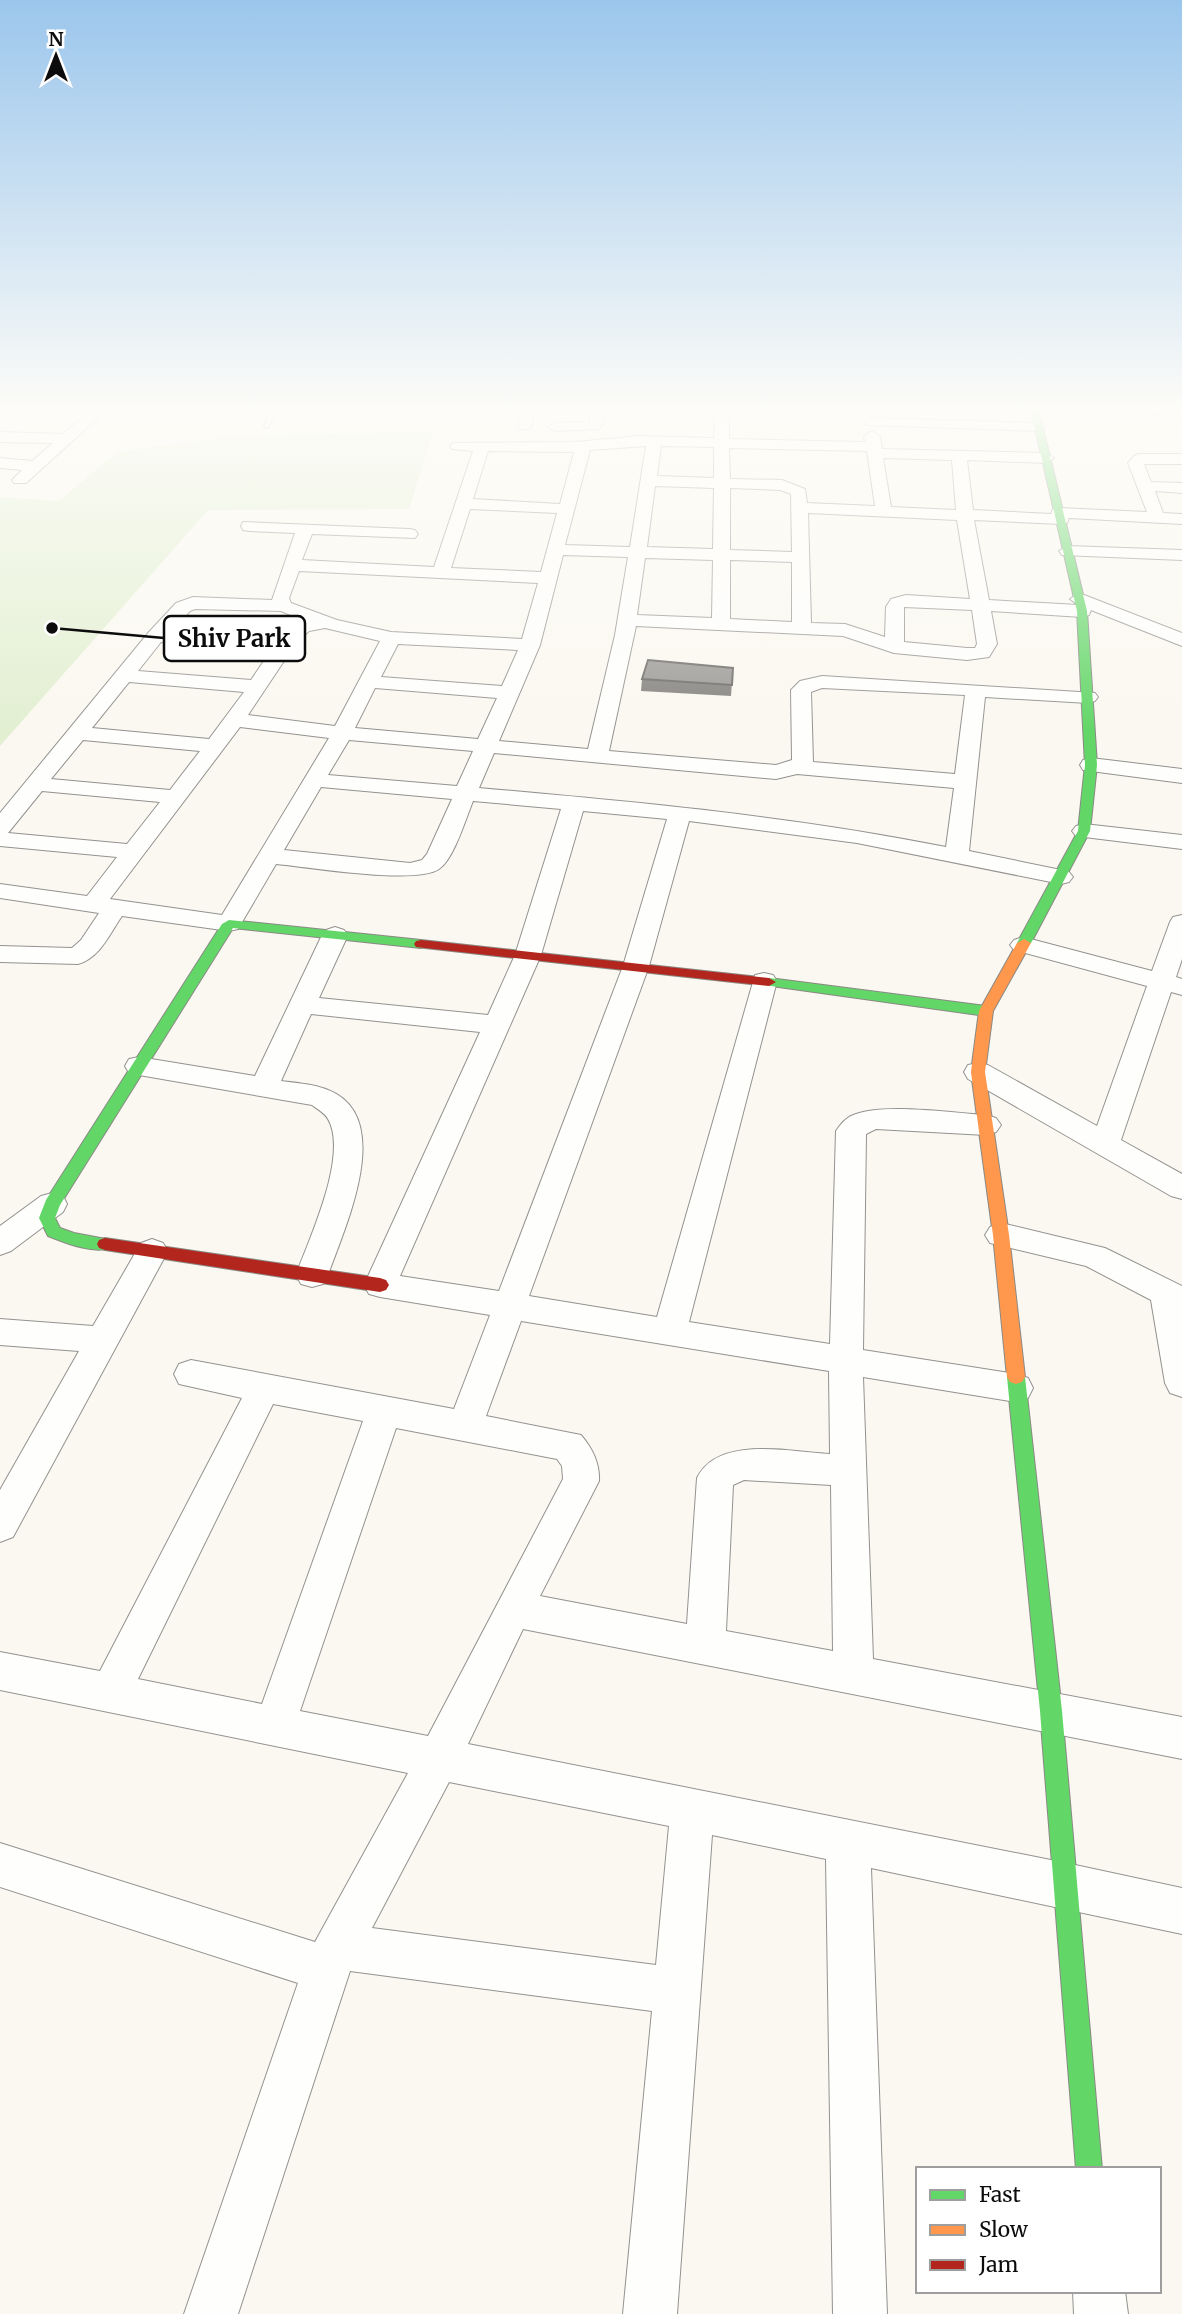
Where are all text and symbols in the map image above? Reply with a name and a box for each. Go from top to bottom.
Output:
north arrow [21,21,91,91]
text: N [48,27,64,51]
callout: Shiv Park [164,616,305,661]
text: Shiv Park [177,623,291,654]
legend [916,2167,1161,2293]
text: Fast [979,2181,1021,2208]
text: Slow [979,2216,1028,2243]
text: Jam [978,2251,1018,2278]

